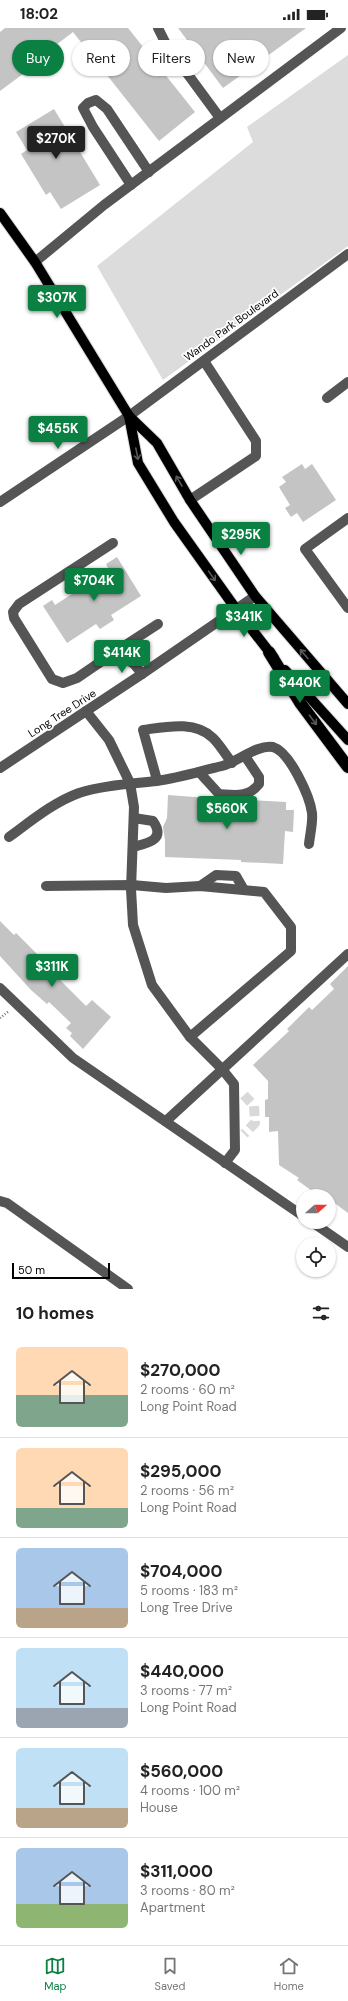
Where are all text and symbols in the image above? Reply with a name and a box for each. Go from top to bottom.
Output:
text: 18:02 [20,4,58,24]
chip: Buy [12,40,64,76]
chip: Rent [72,40,130,76]
chip: Filters [138,40,205,76]
chip: New [213,40,269,76]
pin: $270K [28,126,84,160]
text: $270K [36,130,76,147]
pin: $307K [29,285,85,319]
street label: Wando Park Boulevard [181,286,281,364]
text: $307K [37,289,77,306]
pin: $455K [30,416,86,450]
text: $455K [38,420,78,437]
one-way arrow [133,447,141,460]
one-way arrow [174,475,182,487]
pin: $295K [213,522,269,556]
text: $295K [221,526,261,543]
pin: $704K [66,568,122,602]
one-way arrow [208,570,216,581]
text: $704K [74,572,114,589]
pin: $341K [216,604,272,638]
text: $341K [225,608,263,625]
pin: $414K [94,640,150,674]
text: $414K [103,644,141,661]
one-way arrow [299,649,309,659]
pin: $440K [272,670,328,704]
text: $440K [279,674,321,691]
street label: Long Tree Drive [25,686,99,740]
one-way arrow [309,714,317,725]
pin: $560K [199,796,255,830]
text: $560K [206,800,248,817]
pin: $311K [24,954,80,988]
text: $311K [35,958,69,975]
north arrow [296,1189,336,1229]
map controls [296,1189,336,1277]
button: locate [296,1237,336,1277]
scale bar [12,1261,110,1280]
text: 50 m [18,1263,45,1277]
text: 10 homes [16,1302,94,1324]
icon: filters [310,1302,332,1324]
text: $270,000 [140,1359,221,1381]
icon: home [48,1363,96,1411]
text: 2 rooms · 60 m² [140,1381,235,1398]
text: Long Point Road [140,1398,237,1415]
text: $295,000 [140,1460,221,1482]
icon: home [48,1464,96,1512]
text: 2 rooms · 56 m² [140,1482,234,1499]
text: Long Point Road [140,1499,237,1516]
text: $704,000 [140,1560,222,1582]
icon: home [48,1564,96,1612]
text: 5 rooms · 183 m² [140,1582,238,1599]
text: Long Tree Drive [140,1599,233,1616]
text: $440,000 [140,1660,224,1682]
icon: home [48,1664,96,1712]
text: 3 rooms · 77 m² [140,1682,232,1699]
text: Long Point Road [140,1699,237,1716]
text: $560,000 [140,1760,223,1782]
icon: home [48,1764,96,1812]
text: 4 rooms · 100 m² [140,1782,240,1799]
text: House [140,1799,178,1816]
text: $311,000 [140,1860,213,1882]
icon: home [48,1864,96,1912]
text: 3 rooms · 80 m² [140,1882,235,1899]
text: Apartment [140,1899,205,1916]
tab: Map [44,1955,66,1993]
tab: Saved [155,1955,185,1993]
tab: Home [274,1955,304,1993]

